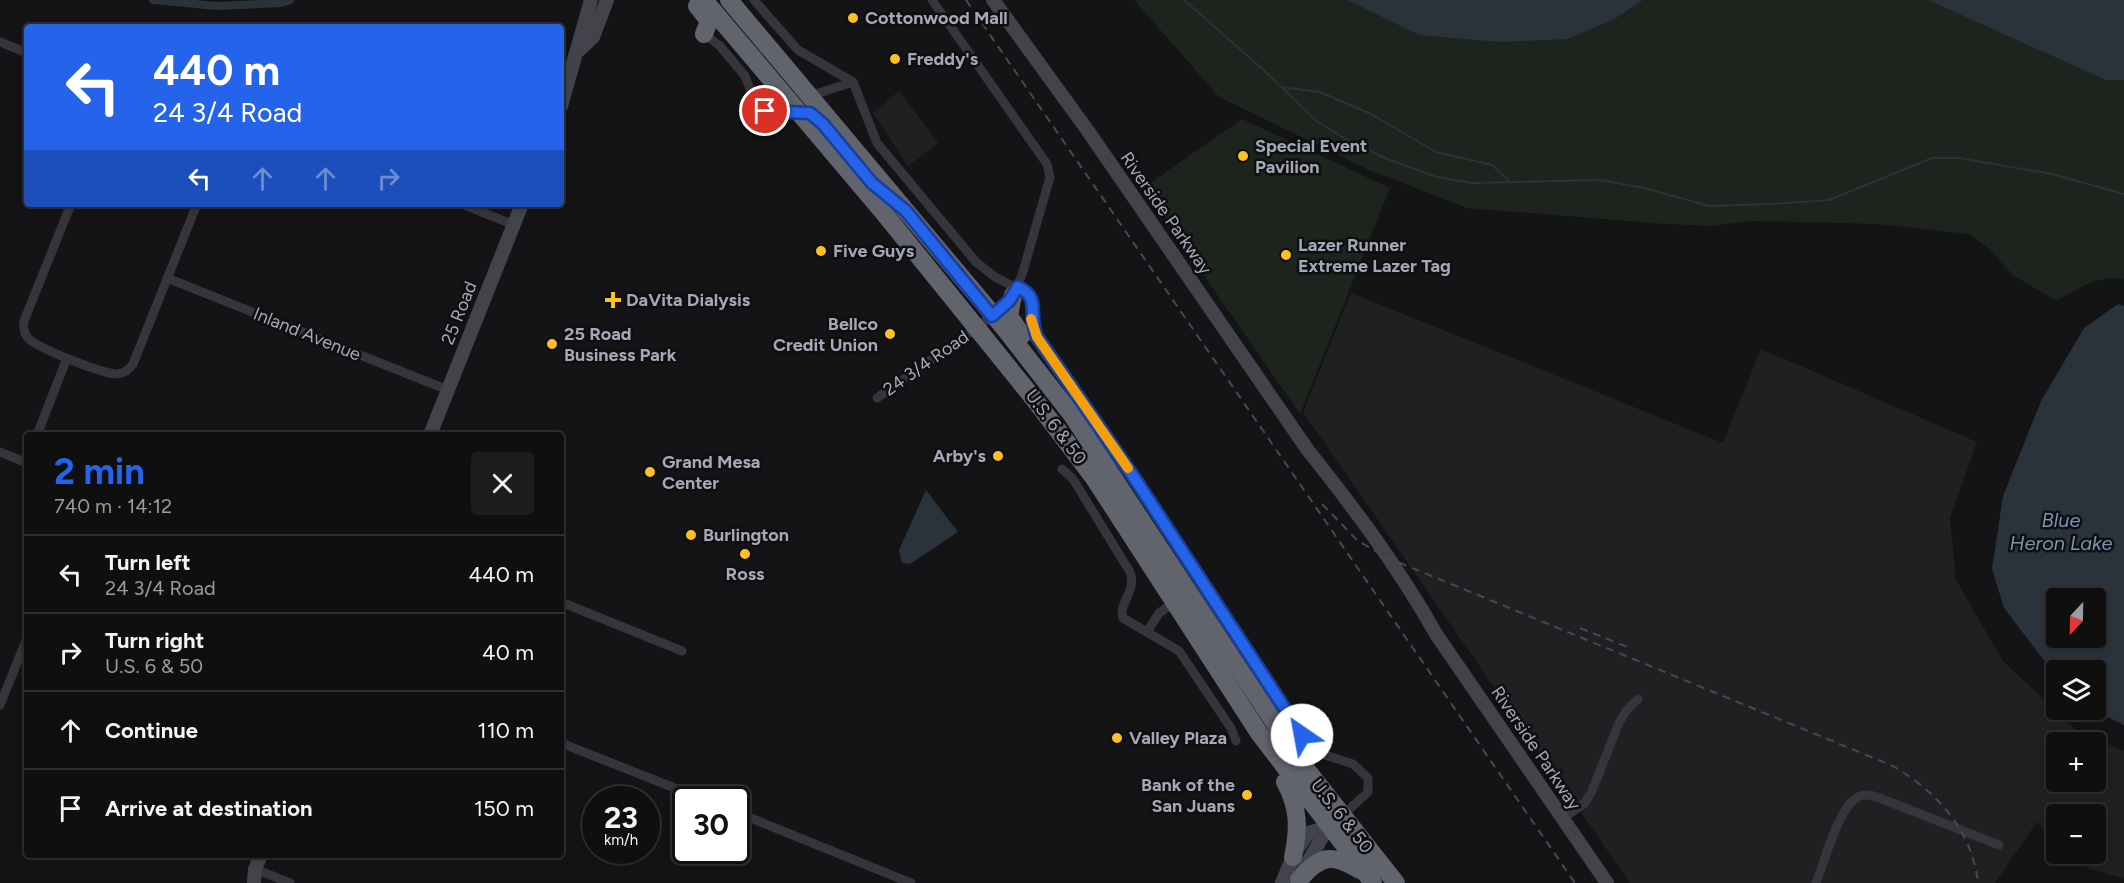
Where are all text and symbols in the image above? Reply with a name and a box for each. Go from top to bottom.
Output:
place label: Cottonwood Mall [865,7,1008,29]
marker: Cottonwood Mall [846,11,860,25]
text: 440 m [153,45,280,96]
icon: left [54,48,132,126]
place label: Freddy's [907,48,979,70]
marker: Freddy's [888,52,902,66]
pin [739,85,790,136]
icon: arrive [748,94,781,127]
text: 24 3/4 Road [153,96,302,129]
place label: Special Event Pavilion [1255,135,1367,178]
street label: Riverside Parkway [1116,147,1217,279]
marker: Special Event Pavilion [1236,149,1250,163]
icon: left [183,162,216,195]
icon: ahead [246,162,279,195]
icon: ahead [309,162,342,195]
icon: right [372,162,405,195]
place label: Lazer Runner Extreme Lazer Tag [1298,234,1451,277]
place label: Five Guys [833,240,915,262]
marker: Five Guys [814,244,828,258]
marker: Lazer Runner Extreme Lazer Tag [1279,248,1293,262]
street label: 25 Road [436,278,482,348]
place label: DaVita Dialysis [626,289,751,311]
marker: DaVita Dialysis [604,291,622,309]
street label: Inland Avenue [250,302,364,366]
place label: Bellco Credit Union [773,313,878,356]
place label: 25 Road Business Park [564,323,677,366]
street label: 24 3/4 Road [879,325,973,401]
marker: Bellco Credit Union [883,327,897,341]
marker: 25 Road Business Park [545,337,559,351]
street label: U.S. 6 & 50 [1021,385,1091,469]
place label: Arby's [933,445,987,467]
marker: Arby's [991,449,1005,463]
text: 2 min [54,450,145,493]
place label: Grand Mesa Center [662,451,760,494]
button: close [471,452,534,515]
marker: Grand Mesa Center [643,465,657,479]
text: 740 m · 14:12 [54,494,172,518]
water label: Blue Heron Lake [2009,508,2113,555]
place label: Burlington [703,524,789,546]
marker: Burlington [684,528,698,542]
marker: Ross [738,547,752,561]
text: Turn left [105,549,191,576]
icon: left [54,558,87,591]
text: 440 m [468,561,534,588]
place label: Ross [726,563,765,585]
text: 24 3/4 Road [105,576,216,600]
north arrow [2046,588,2106,648]
map controls [2046,588,2106,864]
text: Turn right [105,627,204,654]
icon: right [54,636,87,669]
text: 40 m [482,639,534,666]
text: U.S. 6 & 50 [105,654,203,678]
button: layers [2046,660,2106,720]
street label: Riverside Parkway [1486,682,1586,815]
position arrow [1270,703,1334,767]
icon: ahead [54,714,87,747]
text: Continue [105,717,198,744]
text: 110 m [478,717,534,744]
place label: Valley Plaza [1129,727,1227,749]
marker: Valley Plaza [1110,731,1124,745]
button: + [2046,732,2106,792]
place label: Bank of the San Juans [1141,774,1236,817]
street label: U.S. 6 & 50 [1306,774,1378,858]
speed limit sign: 30 [672,786,750,864]
marker: Bank of the San Juans [1240,788,1254,802]
icon: arrive [54,792,87,825]
text: Arrive at destination [105,795,313,822]
text: 150 m [474,795,534,822]
text: 23 [604,799,638,836]
button: − [2046,804,2106,864]
text: km/h [604,831,638,849]

